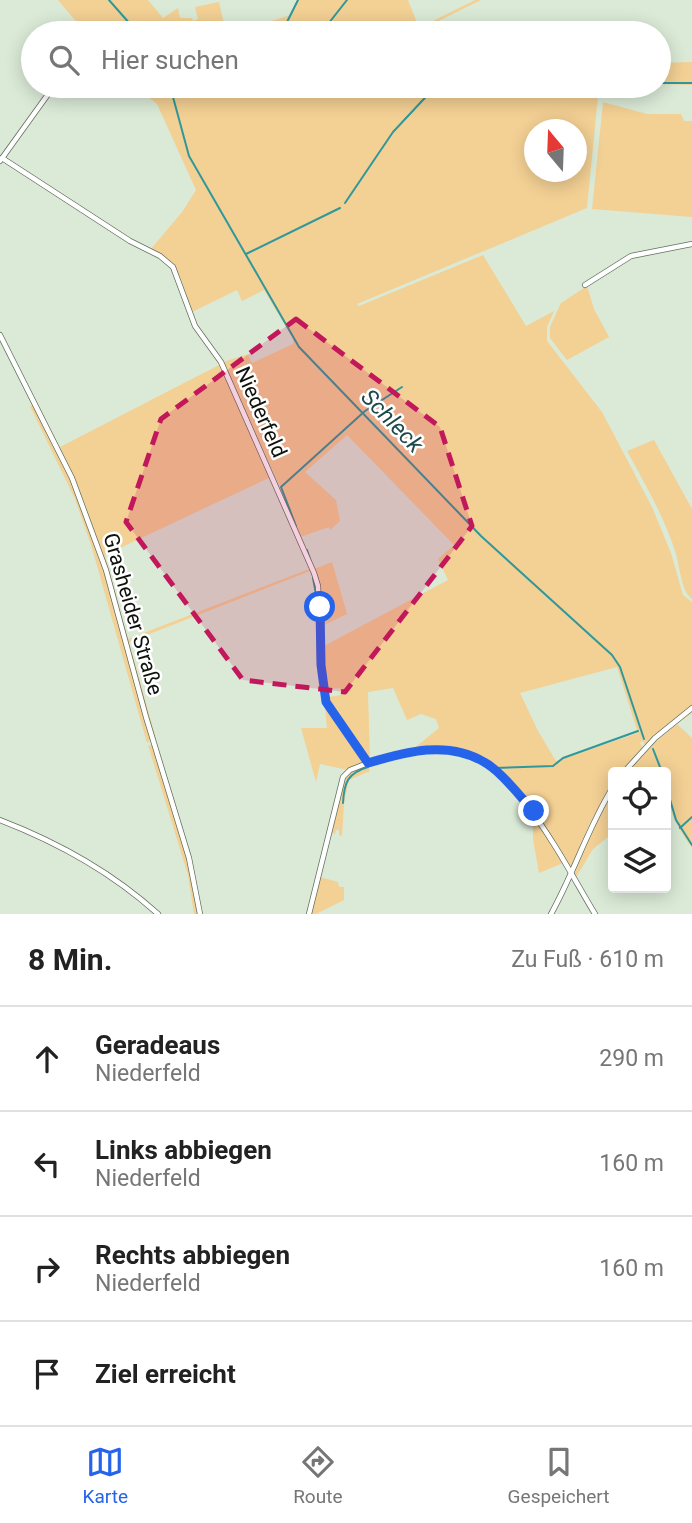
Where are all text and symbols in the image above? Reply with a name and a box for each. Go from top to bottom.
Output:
search box [21,21,671,98]
icon: search [45,41,83,79]
text: Hier suchen [101,45,239,75]
north arrow [524,119,587,182]
street label: Niederfeld [230,363,292,461]
water label: Schleck [355,384,429,459]
street label: Grasheider Straße [98,530,168,698]
route start [304,591,335,622]
map controls [608,767,671,893]
button: locate [608,767,671,830]
route end [518,795,549,826]
button: layers [608,830,671,893]
text: 8 Min. [28,942,112,977]
text: Zu Fuß · 610 m [511,946,664,973]
text: Geradeaus [95,1030,220,1060]
icon: ahead [28,1040,66,1078]
text: 290 m [599,1045,664,1072]
text: Niederfeld [95,1060,201,1087]
text: Links abbiegen [95,1135,272,1165]
icon: left [28,1145,66,1183]
text: 160 m [599,1150,664,1177]
text: Niederfeld [95,1165,201,1192]
text: Rechts abbiegen [95,1240,290,1270]
icon: right [28,1250,66,1288]
text: 160 m [599,1255,664,1282]
text: Niederfeld [95,1270,201,1297]
icon: arrive [28,1355,66,1393]
text: Ziel erreicht [95,1359,236,1389]
tab: Karte [83,1443,128,1508]
tab: Route [293,1443,342,1508]
tab: Gespeichert [508,1443,609,1508]

